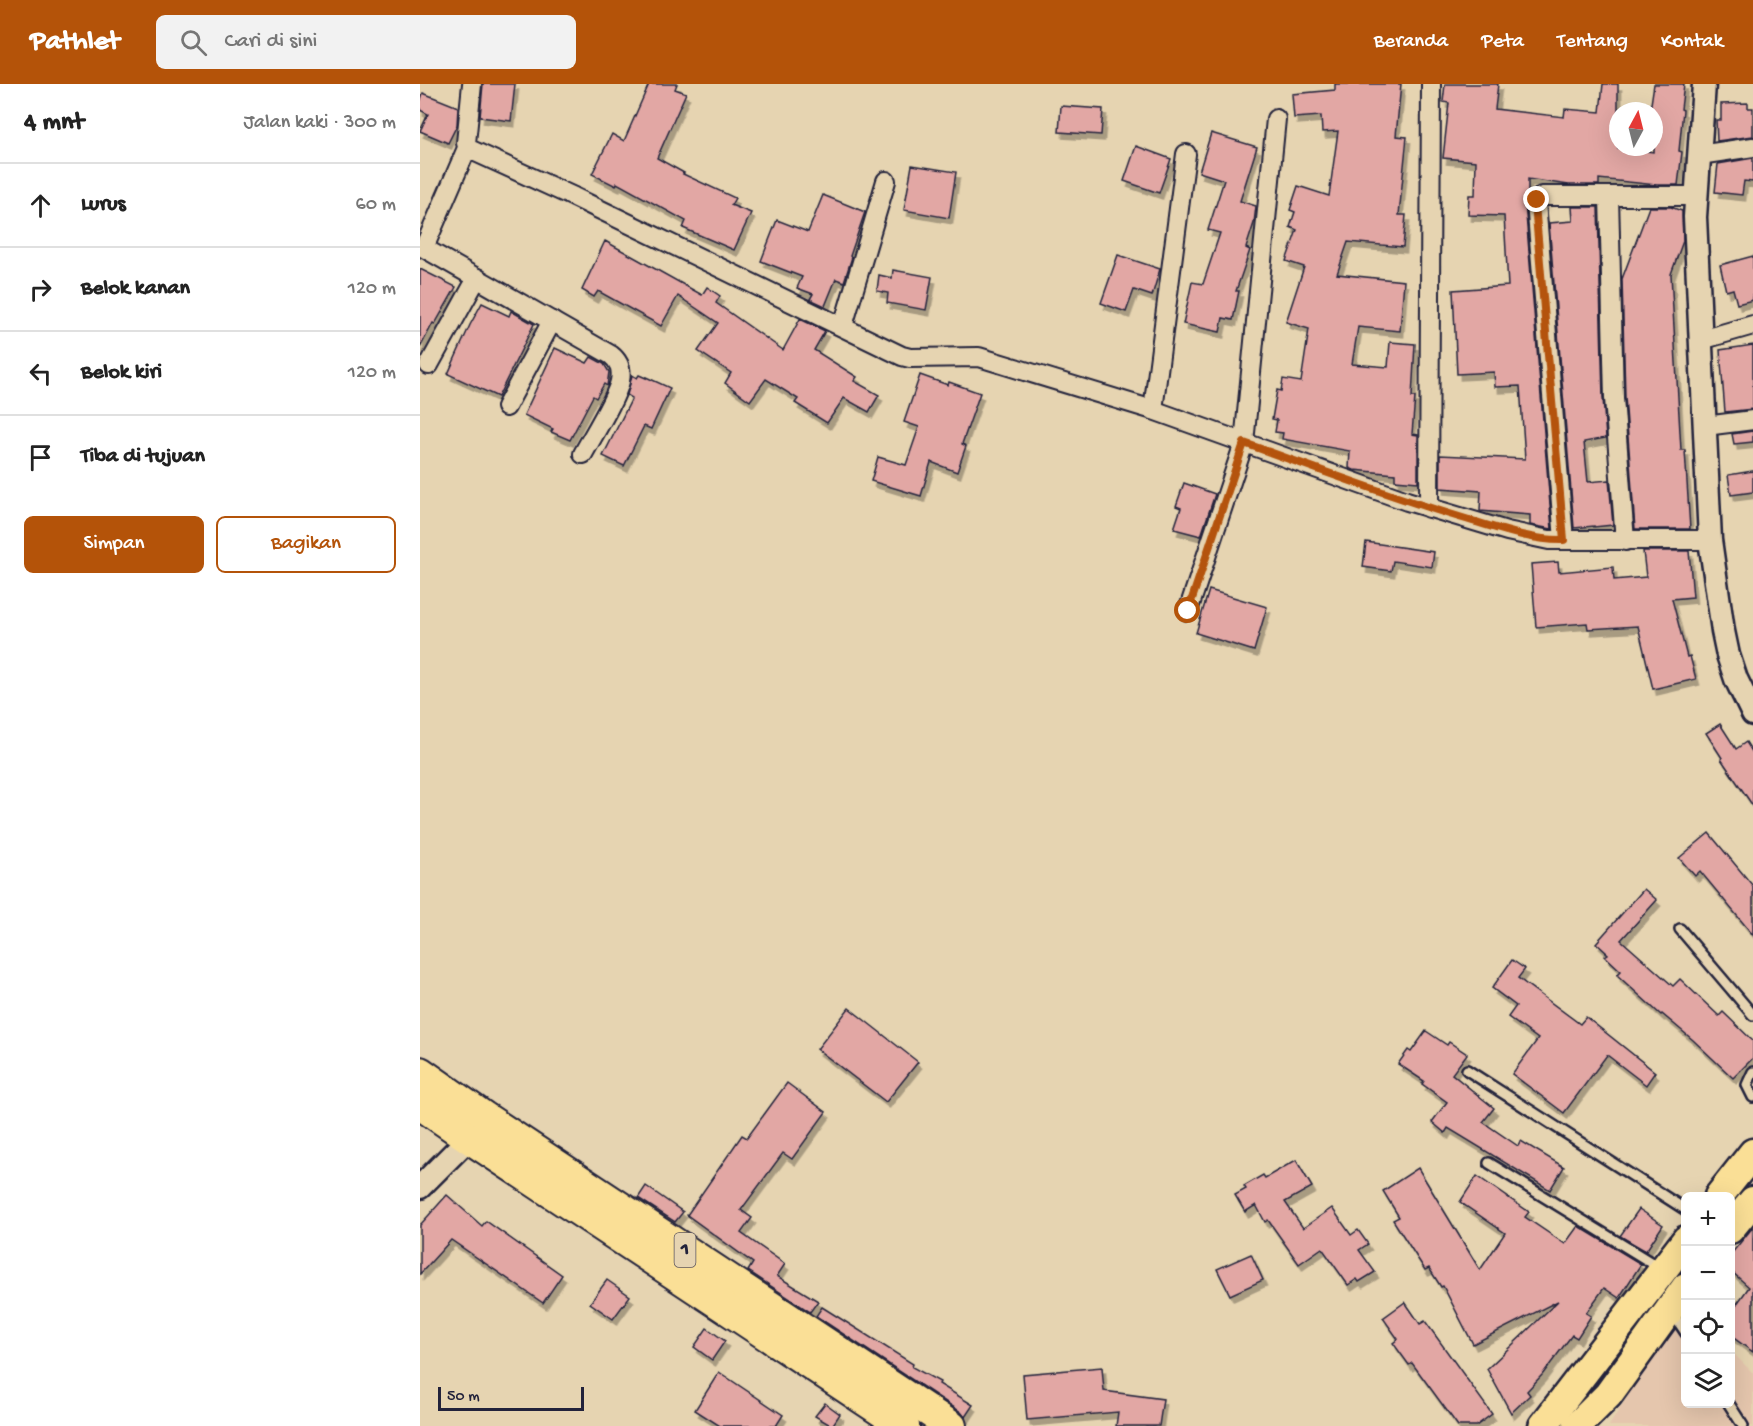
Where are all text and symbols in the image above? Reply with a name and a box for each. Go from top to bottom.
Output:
search box [156,15,576,69]
text: Pathlet [30,26,120,59]
icon: search [177,26,210,59]
text: Cari di sini [225,29,317,55]
text: Beranda [1374,30,1448,55]
text: Peta [1481,30,1524,55]
text: Tentang [1557,30,1628,55]
text: Kontak [1661,30,1723,55]
north arrow [1609,102,1663,156]
text: 4 mnt [24,108,84,139]
text: Jalan kaki · 300 m [244,112,396,135]
route end [1523,186,1549,212]
icon: ahead [24,189,57,222]
text: Lurus [81,192,126,218]
text: 60 m [356,194,396,217]
icon: right [24,273,57,306]
text: Belok kanan [81,276,190,302]
text: 120 m [348,278,396,301]
icon: left [24,357,57,390]
text: Belok kiri [81,360,162,386]
text: 120 m [348,362,396,385]
icon: arrive [24,441,57,474]
text: Tiba di tujuan [81,444,205,470]
button: Simpan [24,516,204,573]
button: Bagikan [216,516,396,573]
route start [1174,597,1200,623]
map controls [1681,1192,1735,1408]
button: + [1681,1192,1735,1246]
road number: 1 [674,1233,696,1267]
button: − [1681,1246,1735,1300]
button: locate [1681,1300,1735,1354]
button: layers [1681,1354,1735,1408]
scale bar [438,1384,584,1412]
text: 50 m [447,1388,480,1407]

